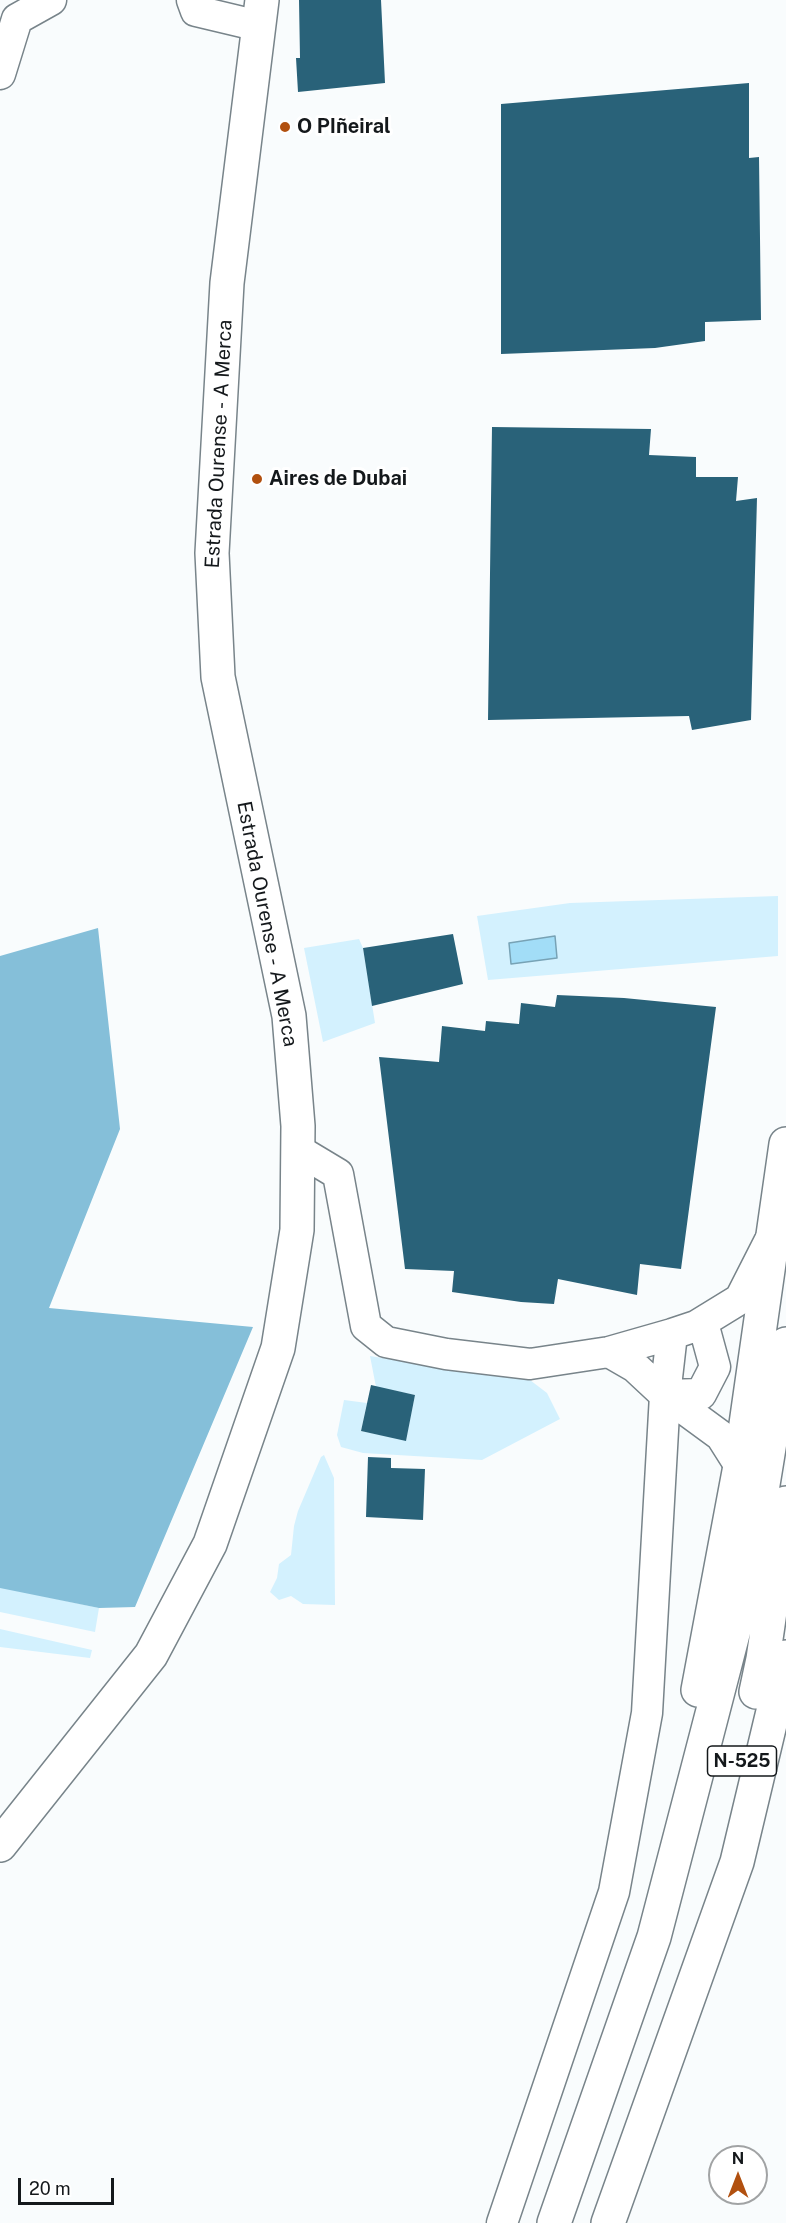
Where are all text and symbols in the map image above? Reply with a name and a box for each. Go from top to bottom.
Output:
place label: O PIñeiral [297,115,391,139]
marker: O PIñeiral [278,120,292,134]
street label: Estrada Ourense - A Merca [200,319,238,569]
place label: Aires de Dubai [269,467,407,491]
marker: Aires de Dubai [250,472,264,486]
street label: Estrada Ourense - A Merca [231,799,303,1049]
road number: N-525 [708,1746,777,1776]
north arrow [708,2145,768,2205]
text: N [732,2149,744,2168]
scale bar [21,2166,117,2204]
text: 20 m [29,2178,71,2199]

